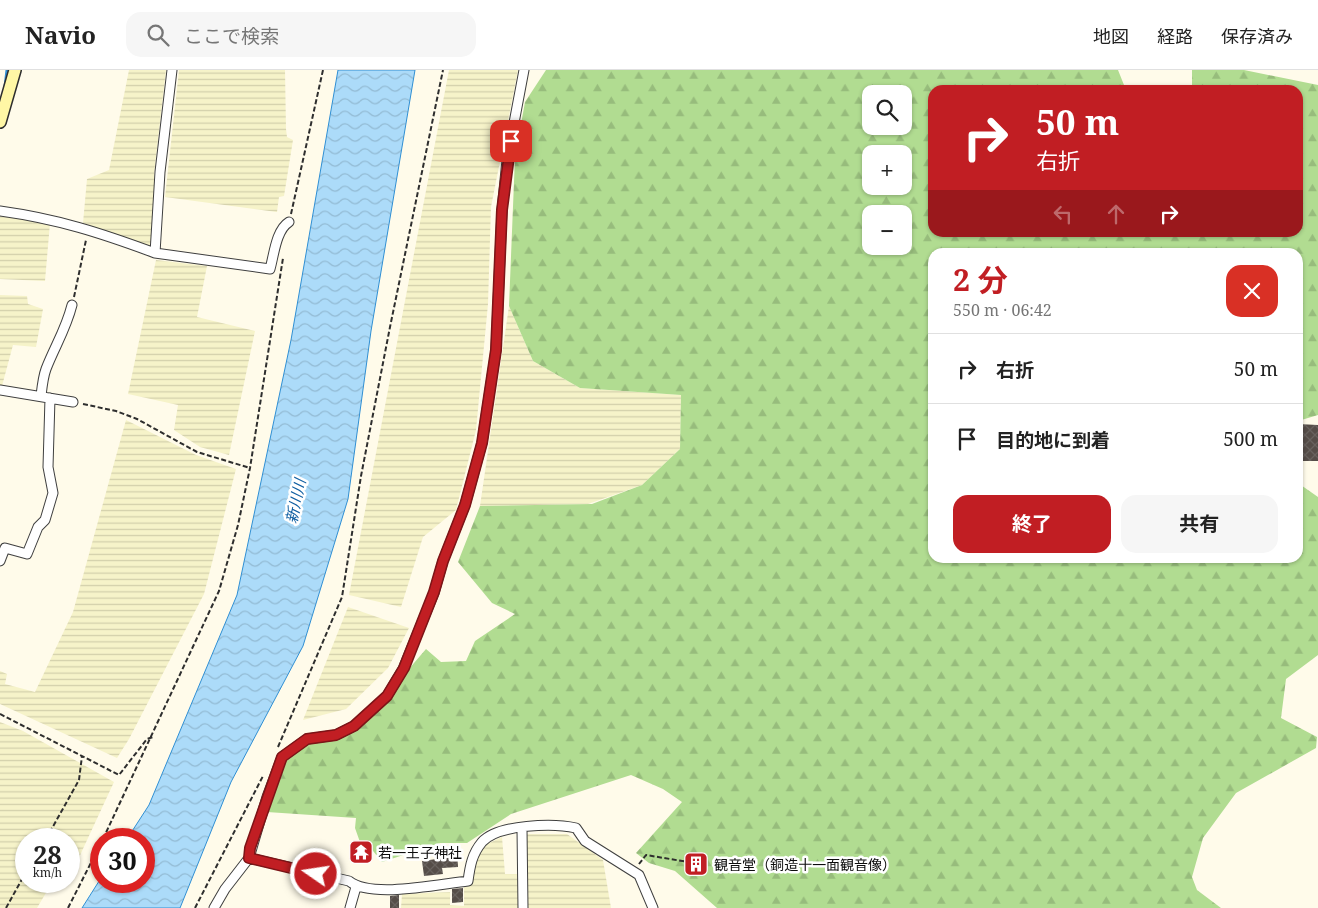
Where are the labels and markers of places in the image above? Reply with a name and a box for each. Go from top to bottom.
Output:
pin [490,120,532,162]
temple icon: 若一王子神社 [348,839,374,865]
place label: 若一王子神社 [378,843,462,862]
building icon: 観音堂（銅造十一面観音像） [683,851,709,877]
place label: 観音堂（銅造十一面観音像） [714,855,896,874]

